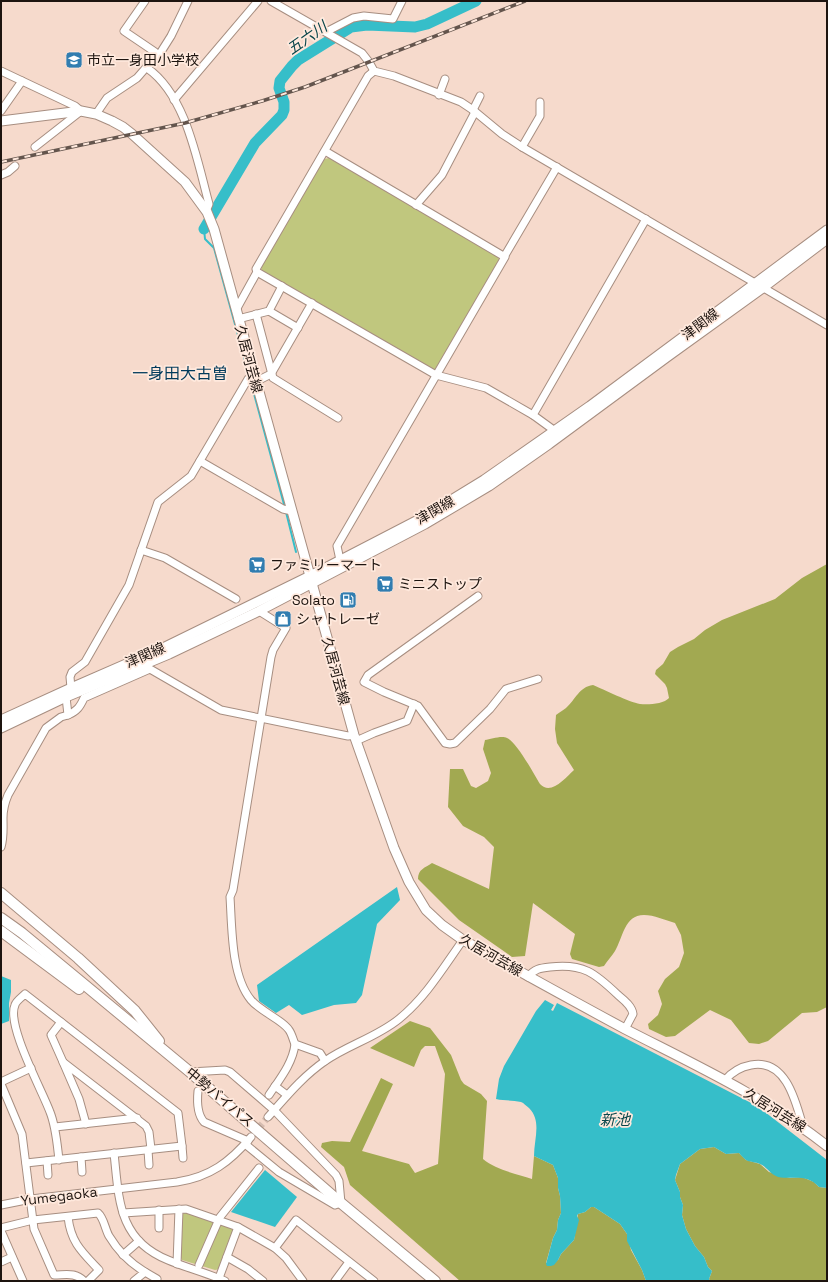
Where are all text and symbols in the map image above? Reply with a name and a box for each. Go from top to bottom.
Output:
water label: 五六川 [283,16,332,58]
school or university icon: 市立一身田小学校 [64,50,84,70]
place label: 市立一身田小学校 [87,51,199,69]
street label: 津関線 [678,304,722,344]
street label: 久居河芸線 [231,323,267,395]
district label: 一身田大古曽 [132,363,228,384]
street label: 津関線 [412,492,458,528]
supermarket icon: ファミリーマート [247,555,267,575]
place label: ファミリーマート [270,556,382,574]
supermarket icon: ミニストップ [375,574,395,594]
place label: ミニストップ [398,575,482,593]
fuel station icon: Solato [338,590,358,610]
place label: Solato [292,591,335,609]
shop icon: シャトレーゼ [273,609,293,629]
place label: シャトレーゼ [296,610,380,628]
street label: 久居河芸線 [318,635,354,707]
street label: 津関線 [122,638,168,672]
street label: 久居河芸線 [456,930,526,980]
street label: 中勢バイパス [182,1063,258,1131]
street label: 久居河芸線 [741,1084,809,1136]
water label: 新池 [600,1110,632,1129]
street label: Yumegaoka [20,1182,98,1210]

